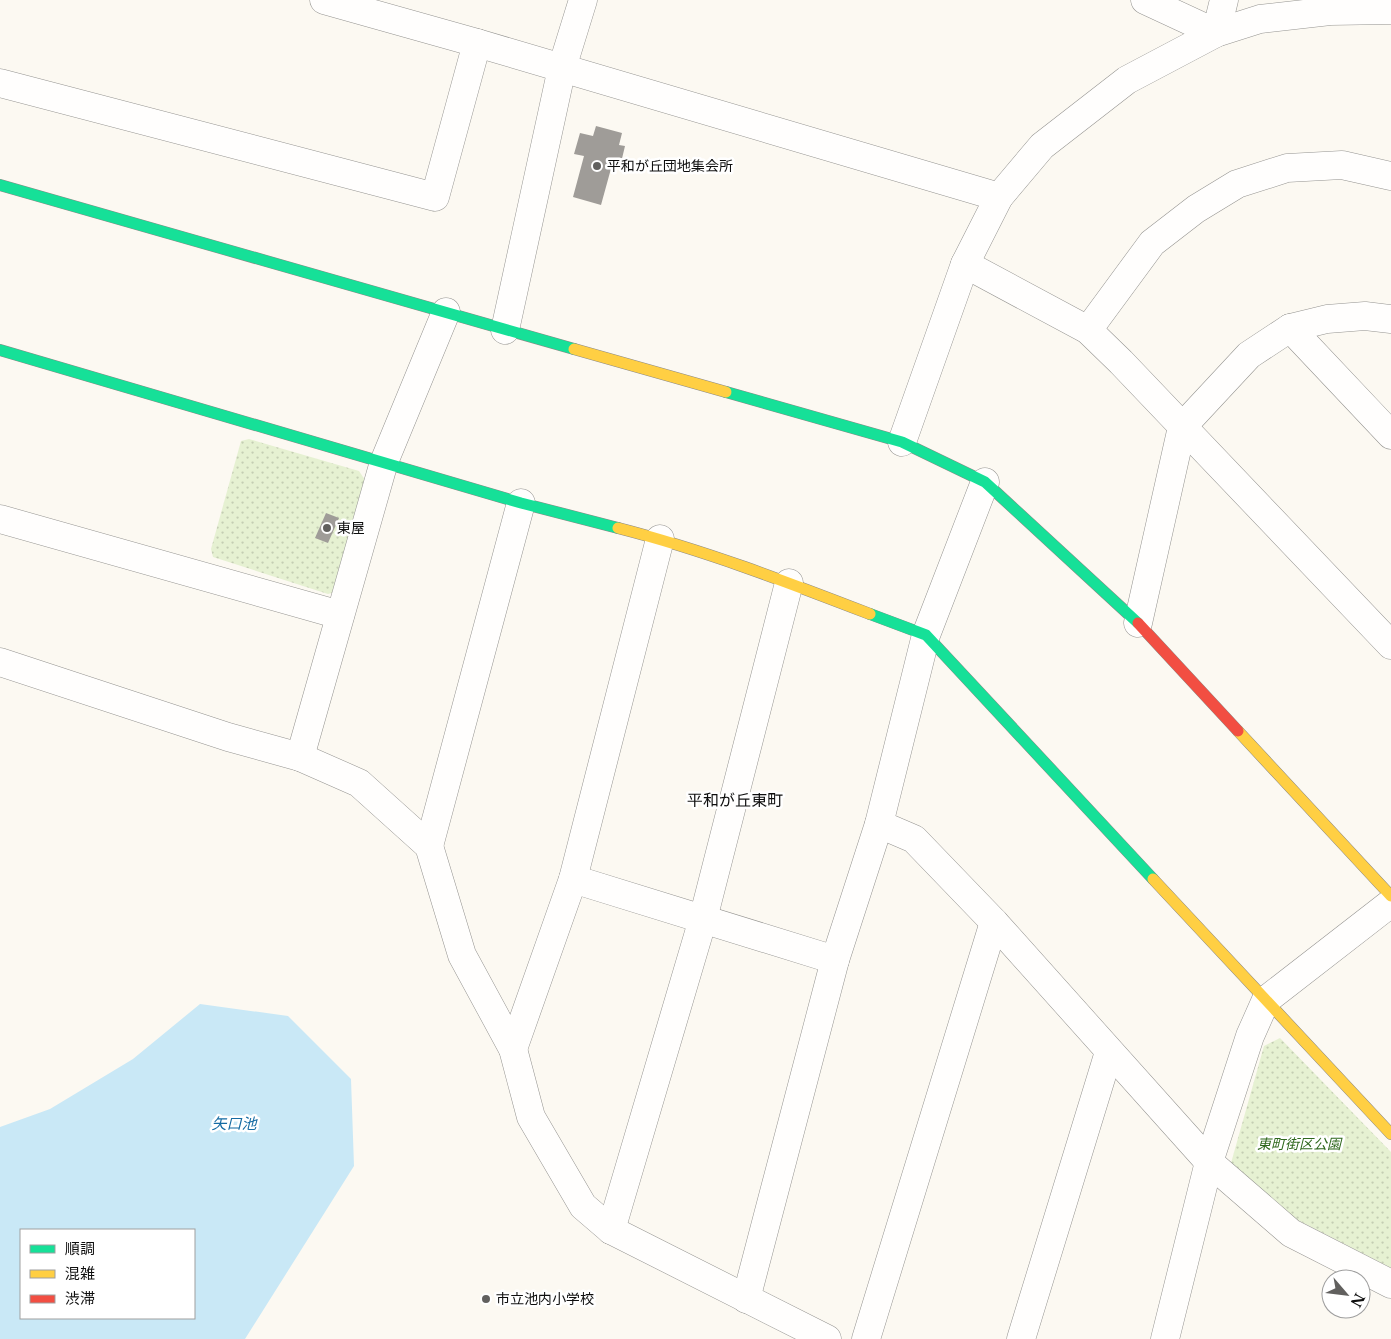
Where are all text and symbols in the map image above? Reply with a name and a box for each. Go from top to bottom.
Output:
place label: 平和が丘団地集会所 [607,157,733,175]
marker: 平和が丘団地集会所 [591,160,603,172]
place label: 東屋 [337,519,365,537]
marker: 東屋 [321,522,333,534]
district label: 平和が丘東町 [687,790,783,810]
water label: 矢口池 [211,1114,258,1133]
park label: 東町街区公園 [1257,1135,1343,1153]
legend [20,1229,195,1319]
text: 順調 [65,1239,95,1258]
text: 混雑 [65,1264,95,1283]
north arrow [1321,1269,1371,1319]
text: 渋滞 [65,1289,95,1308]
place label: 市立池内小学校 [496,1290,594,1308]
text: N [1346,1290,1369,1310]
marker: 市立池内小学校 [480,1293,492,1305]

